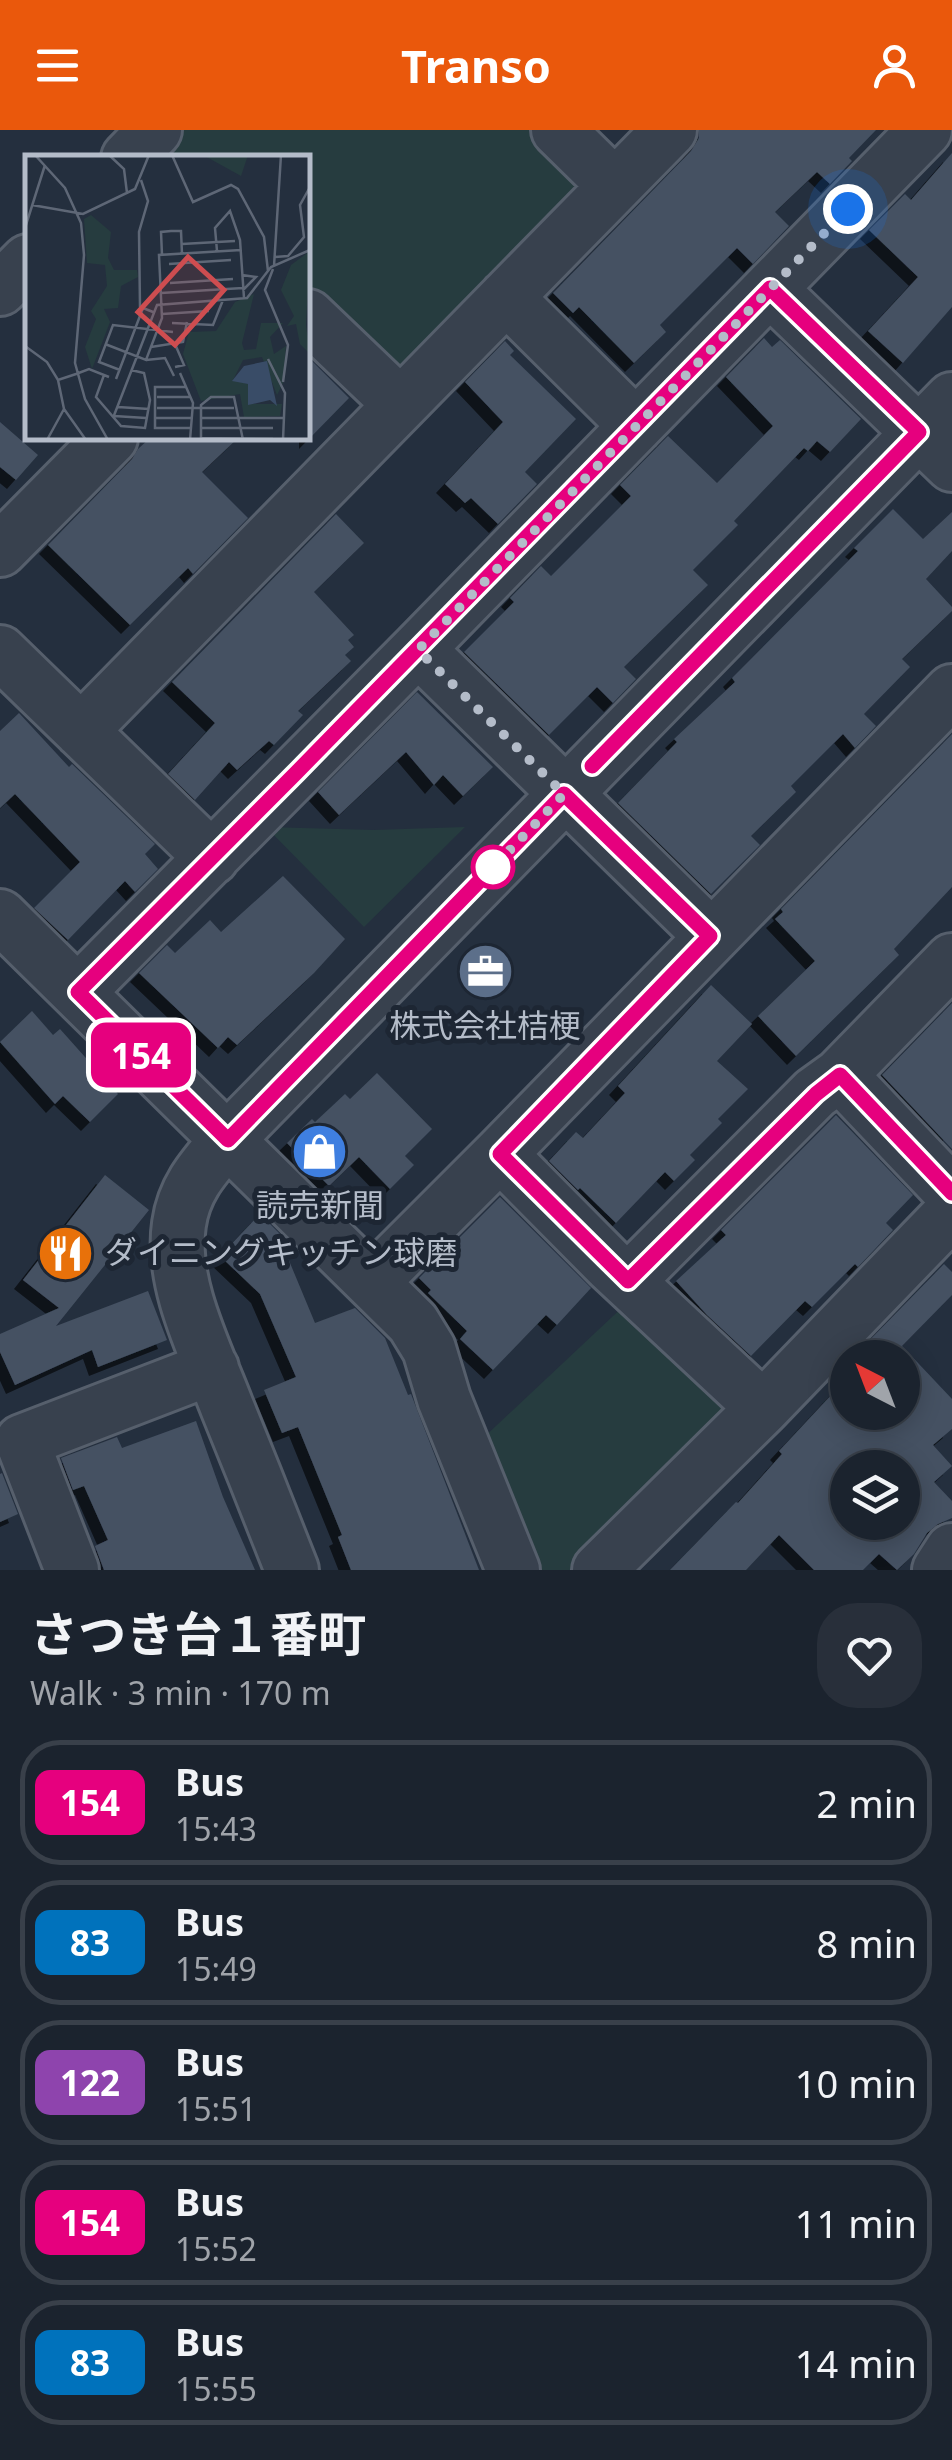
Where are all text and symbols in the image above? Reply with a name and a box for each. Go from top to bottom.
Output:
text: Transo [401,35,551,96]
icon: menu [30,38,85,93]
icon: person [867,38,922,93]
inset map [25,155,310,440]
your location [823,184,873,234]
unlabelled marker [472,846,514,888]
office icon: 株式会社桔梗 [455,942,515,1002]
place label: 株式会社桔梗 [389,1003,581,1046]
line badge: 154 [84,1022,198,1088]
text: 154 [111,1032,171,1079]
shop icon: 読売新聞 [290,1122,350,1182]
place label: 読売新聞 [256,1183,384,1226]
restaurant icon: ダイニングキッチン球磨 [36,1223,96,1283]
place label: ダイニングキッチン球磨 [105,1230,457,1273]
north arrow [830,1340,920,1430]
map controls [830,1340,920,1540]
button: layers [830,1450,920,1540]
text: さつき台１番町 [30,1601,366,1666]
button: heart [817,1603,922,1708]
text: Walk · 3 min · 170 m [30,1671,331,1714]
text: Bus [175,1755,244,1807]
text: 2 min [817,1777,917,1829]
text: 154 [60,1779,120,1826]
text: 15:43 [175,1807,257,1850]
text: Bus [175,1895,244,1947]
text: 8 min [817,1917,917,1969]
text: 83 [70,1919,110,1966]
text: 15:49 [175,1947,257,1990]
text: Bus [175,2035,244,2087]
text: 10 min [795,2057,917,2109]
text: 122 [60,2059,120,2106]
text: 15:51 [175,2087,257,2130]
text: Bus [175,2175,244,2227]
text: 11 min [795,2197,917,2249]
text: 154 [60,2199,120,2246]
text: 15:52 [175,2227,257,2270]
text: Bus [175,2315,244,2367]
text: 14 min [795,2337,917,2389]
text: 83 [70,2339,110,2386]
text: 15:55 [175,2367,257,2410]

